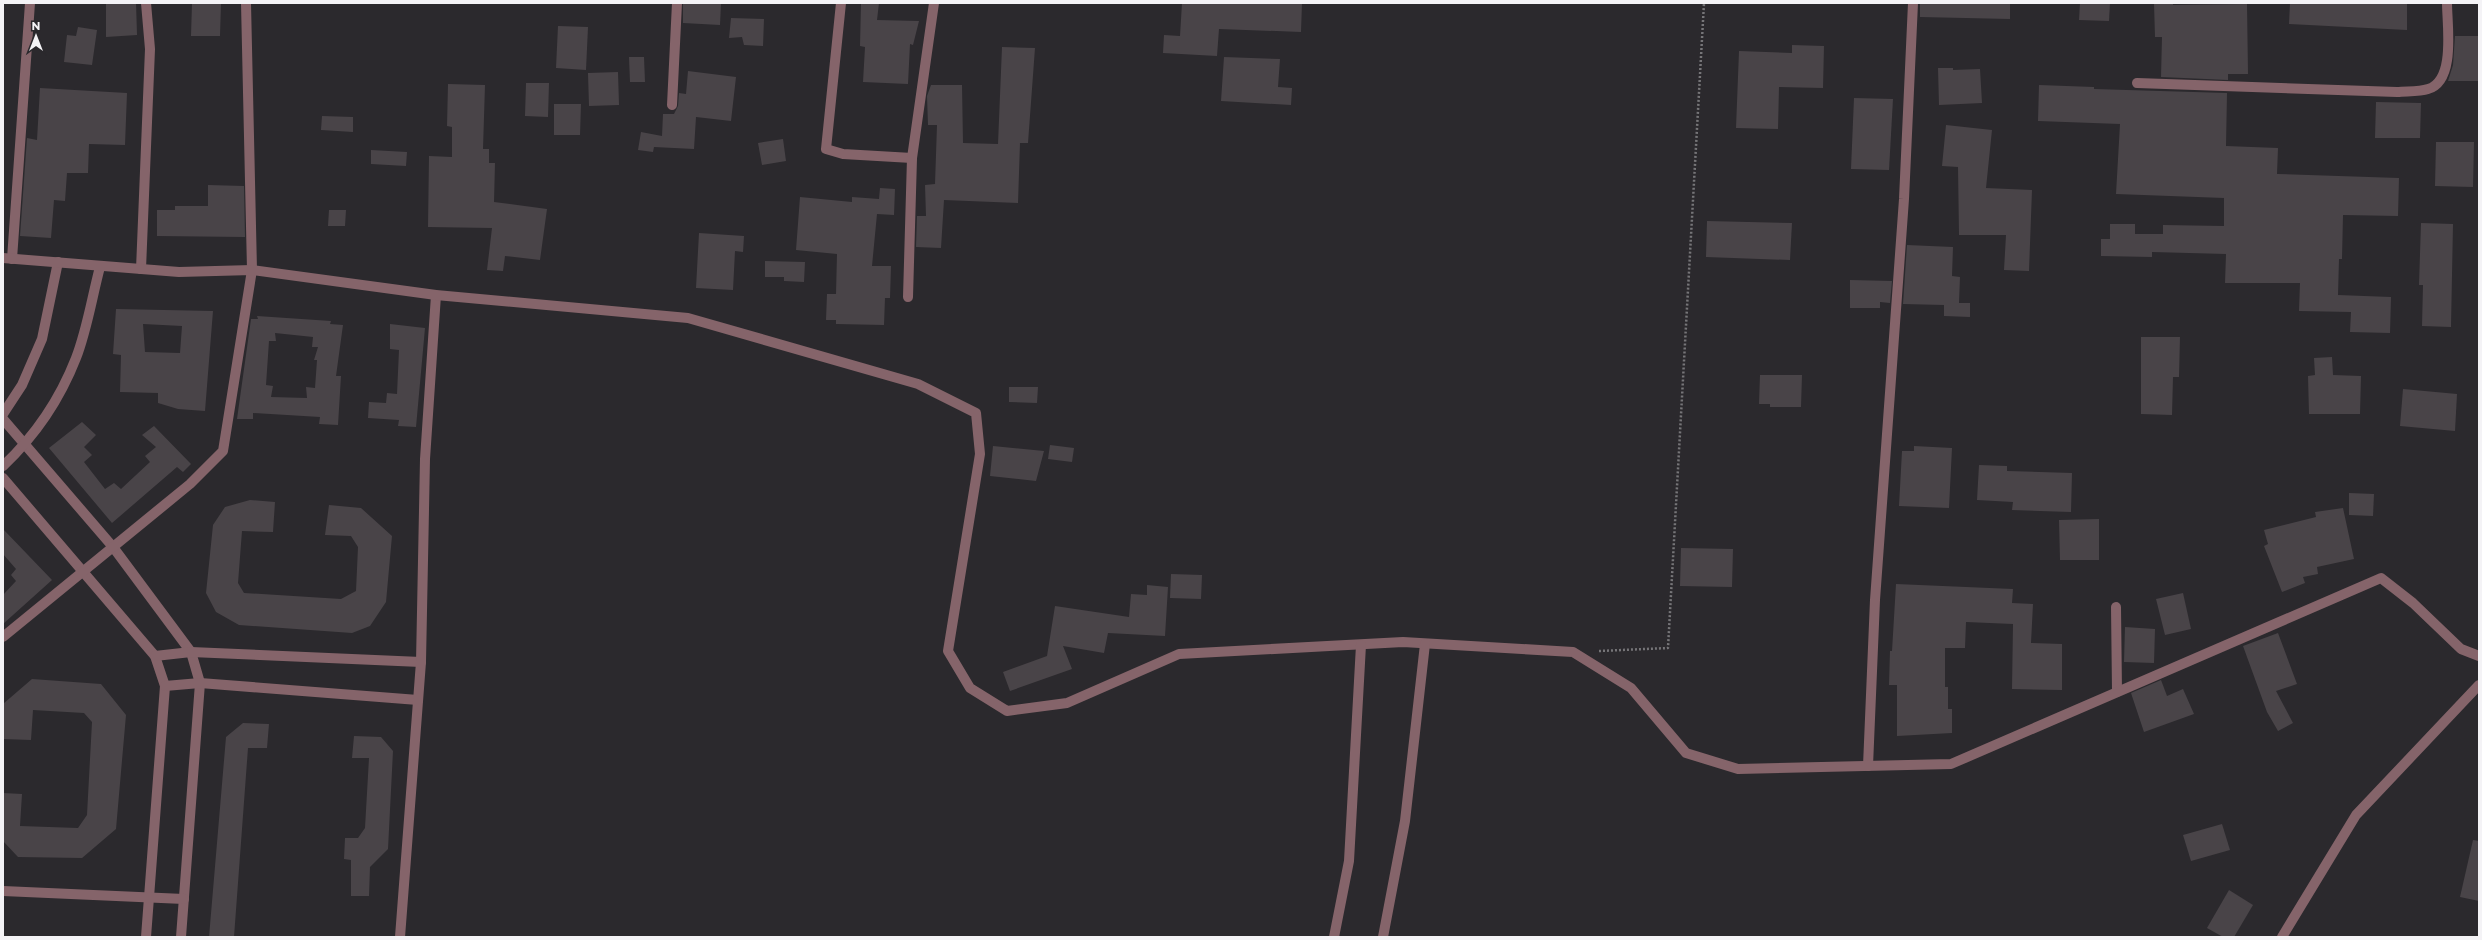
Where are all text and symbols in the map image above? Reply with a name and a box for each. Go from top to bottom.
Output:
north arrow [16,16,56,56]
text: N [32,19,40,33]

